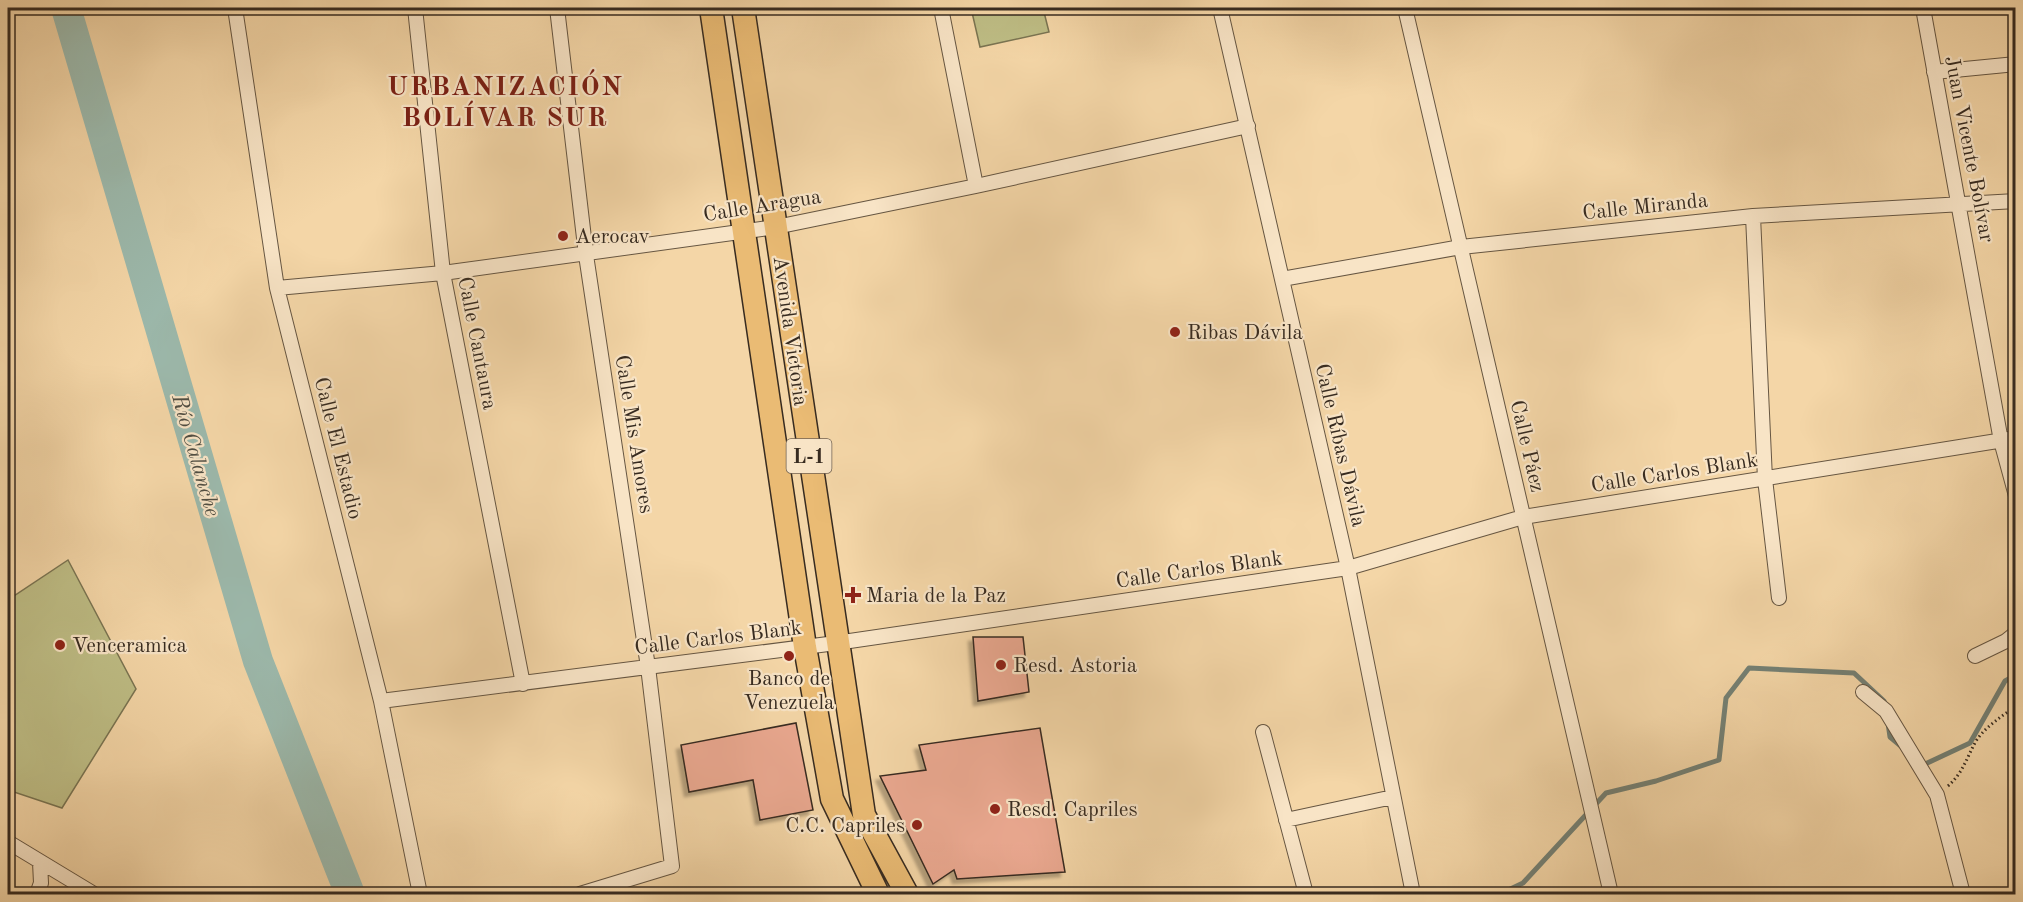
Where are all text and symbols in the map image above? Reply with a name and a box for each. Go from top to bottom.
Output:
street label: Juan Vicente Bolívar [1940,54,1997,245]
district label: URBANIZACIÓN BOLÍVAR SUR [387,69,623,132]
street label: Calle Aragua [702,187,823,226]
street label: Calle Miranda [1581,190,1709,225]
place label: Aerocav [575,227,650,248]
marker: Aerocav [556,229,570,243]
street label: Avenida Victoria [769,255,810,408]
street label: Calle Cantaura [453,275,500,412]
place label: Ribas Dávila [1187,323,1303,344]
marker: Ribas Dávila [1168,325,1182,339]
street label: Calle Mis Amores [611,354,656,515]
street label: Calle Ríbas Dávila [1311,362,1369,529]
street label: Calle El Estadio [310,375,365,522]
water label: Río Calanche [167,391,223,519]
street label: Calle Páez [1506,398,1547,494]
road number: L-1 [786,439,832,473]
street label: Calle Carlos Blank [1589,450,1759,497]
street label: Calle Carlos Blank [1114,548,1284,593]
marker: Maria de la Paz [844,586,862,604]
place label: Maria de la Paz [866,586,1006,607]
street label: Calle Carlos Blank [633,618,803,659]
place label: Venceramica [72,636,187,657]
marker: Venceramica [53,638,67,652]
marker: Banco de Venezuela [782,649,796,663]
place label: Resd. Astoria [1013,656,1137,677]
marker: Resd. Astoria [994,658,1008,672]
place label: Banco de Venezuela [743,669,835,714]
place label: Resd. Capriles [1007,800,1138,821]
marker: Resd. Capriles [988,802,1002,816]
place label: C.C. Capriles [785,816,905,837]
marker: C.C. Capriles [910,818,924,832]

